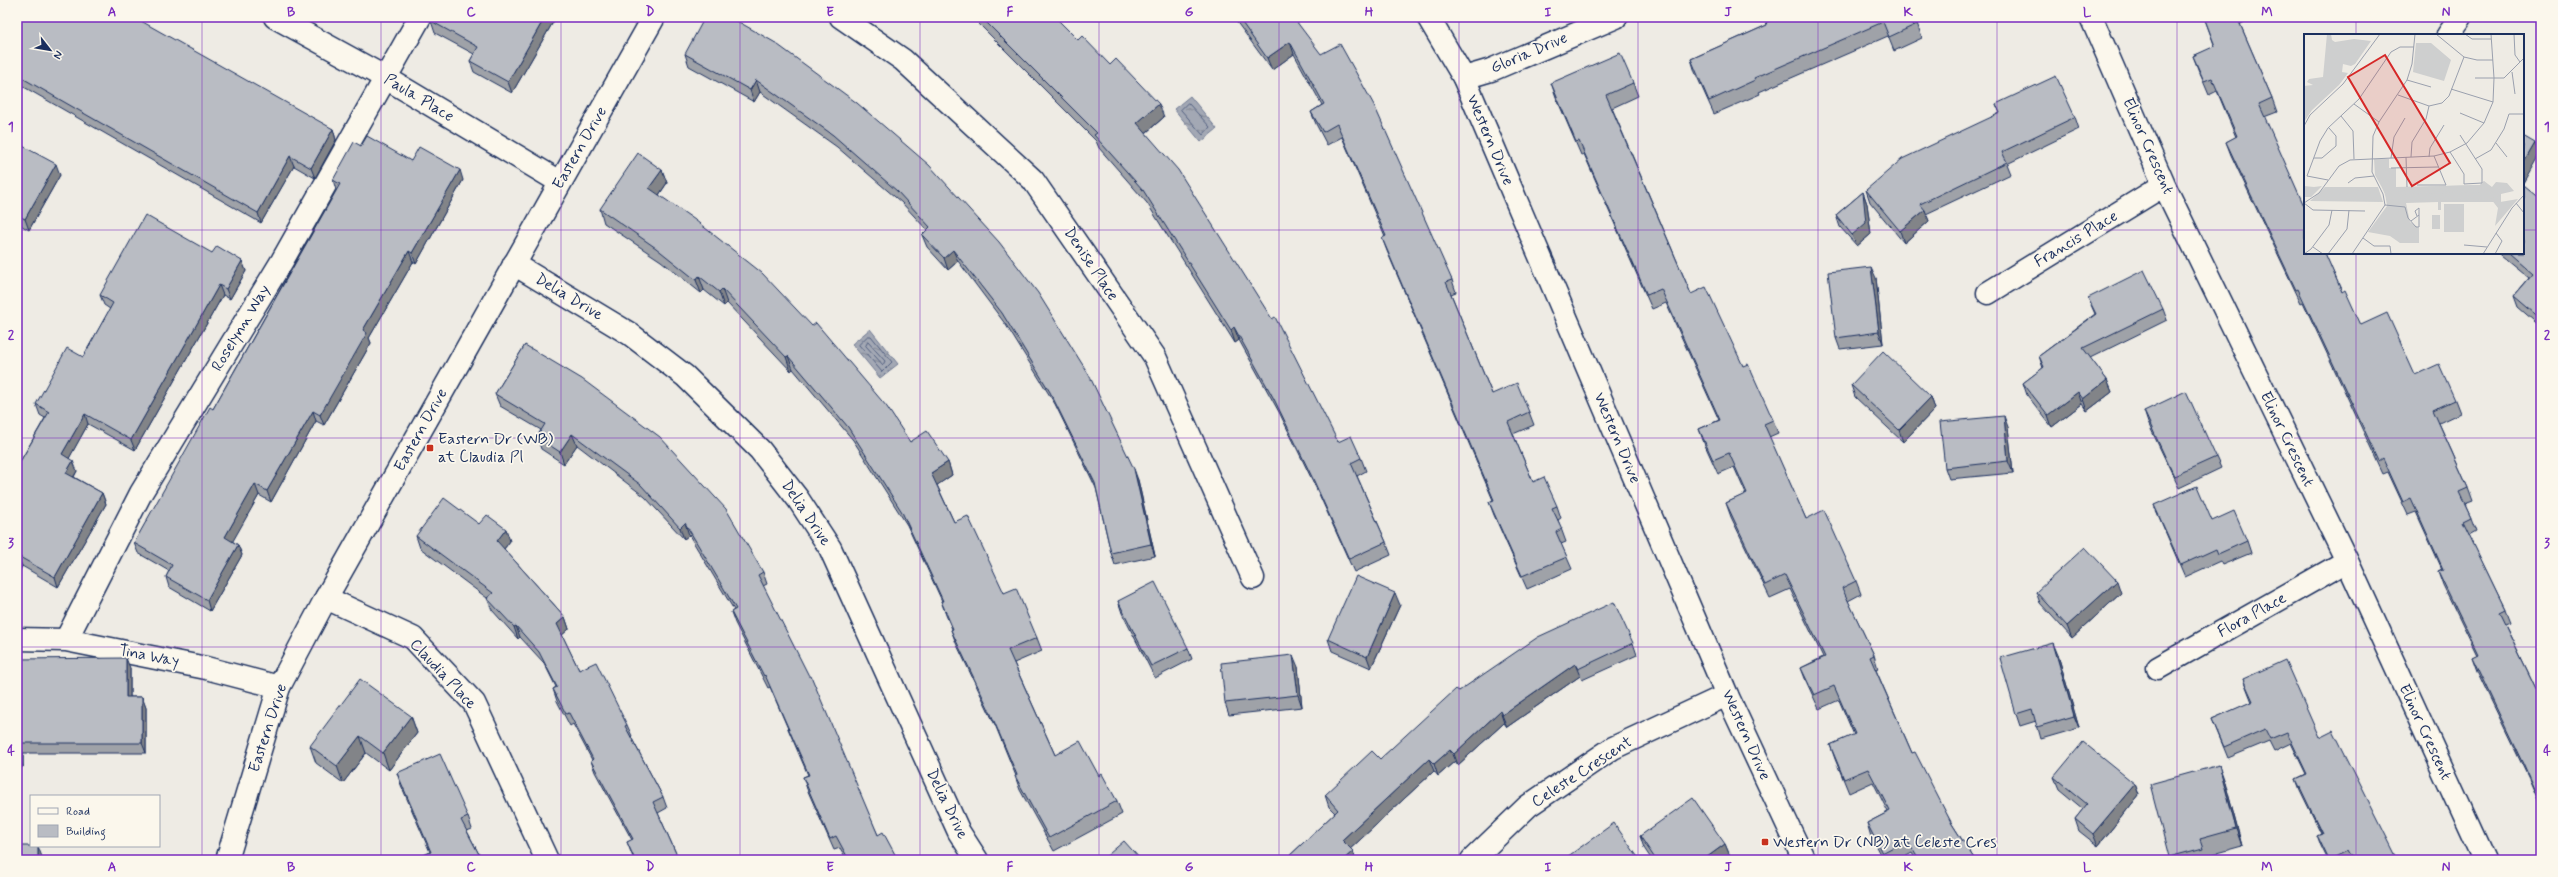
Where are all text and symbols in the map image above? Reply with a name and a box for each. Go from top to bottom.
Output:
text: A [108,4,116,21]
text: B [287,4,296,21]
text: C [466,4,476,21]
text: D [646,4,655,21]
text: E [826,4,834,21]
text: F [1007,4,1014,21]
text: G [1185,4,1194,21]
text: H [1365,4,1374,21]
text: I [1545,4,1552,21]
text: J [1724,4,1732,21]
text: K [1903,4,1913,21]
text: L [2083,4,2092,21]
text: M [2261,4,2273,21]
text: N [2442,4,2451,21]
street label: Gloria Drive [1487,27,1571,79]
north arrow [30,30,70,70]
inset map [2304,34,2524,254]
text: N [50,48,66,61]
street label: Paula Place [380,69,458,127]
street label: Western Drive [1461,91,1519,189]
street label: Elinor Crescent [2117,94,2179,198]
street label: Eastern Drive [548,103,612,193]
text: 1 [8,119,14,136]
text: 1 [2544,119,2550,136]
street label: Francis Place [2030,206,2122,272]
street label: Denise Place [1059,223,1123,305]
street label: Delia Drive [531,269,607,326]
street label: Roselynn Way [207,281,275,375]
text: 2 [8,327,15,344]
text: 2 [2544,327,2551,344]
street label: Eastern Drive [389,385,453,475]
street label: Elinor Crescent [2255,388,2319,490]
street label: Western Drive [1588,389,1646,487]
place label: Eastern Dr (WB) at Claudia Pl [438,429,554,468]
marker: Eastern Dr (WB) at Claudia Pl [425,443,435,453]
street label: Delia Drive [776,476,836,551]
text: 3 [8,535,14,552]
text: 3 [2544,535,2550,552]
street label: Flora Place [2214,587,2290,643]
street label: Claudia Place [405,634,481,714]
street label: Tina Way [117,640,181,672]
street label: Eastern Drive [244,681,292,775]
street label: Elinor Crescent [2394,681,2456,783]
street label: Western Drive [1717,687,1775,783]
street label: Celeste Crescent [1528,731,1637,812]
text: 4 [7,743,15,760]
text: 4 [2543,743,2551,760]
street label: Delia Drive [921,765,973,843]
legend [30,795,160,847]
text: Road [66,804,90,820]
text: Building [66,824,106,841]
place label: Western Dr (NB) at Celeste Cres [1773,832,1997,853]
marker: Western Dr (NB) at Celeste Cres [1760,837,1770,847]
text: A [108,859,116,876]
text: B [287,859,296,876]
text: C [466,859,476,876]
text: D [646,859,655,876]
text: E [826,859,834,876]
text: F [1007,859,1014,876]
text: G [1185,859,1194,876]
text: H [1365,859,1374,876]
text: I [1545,859,1552,876]
text: J [1724,859,1732,876]
text: K [1903,859,1913,876]
text: L [2083,859,2092,876]
text: M [2261,859,2273,876]
text: N [2442,859,2451,876]

